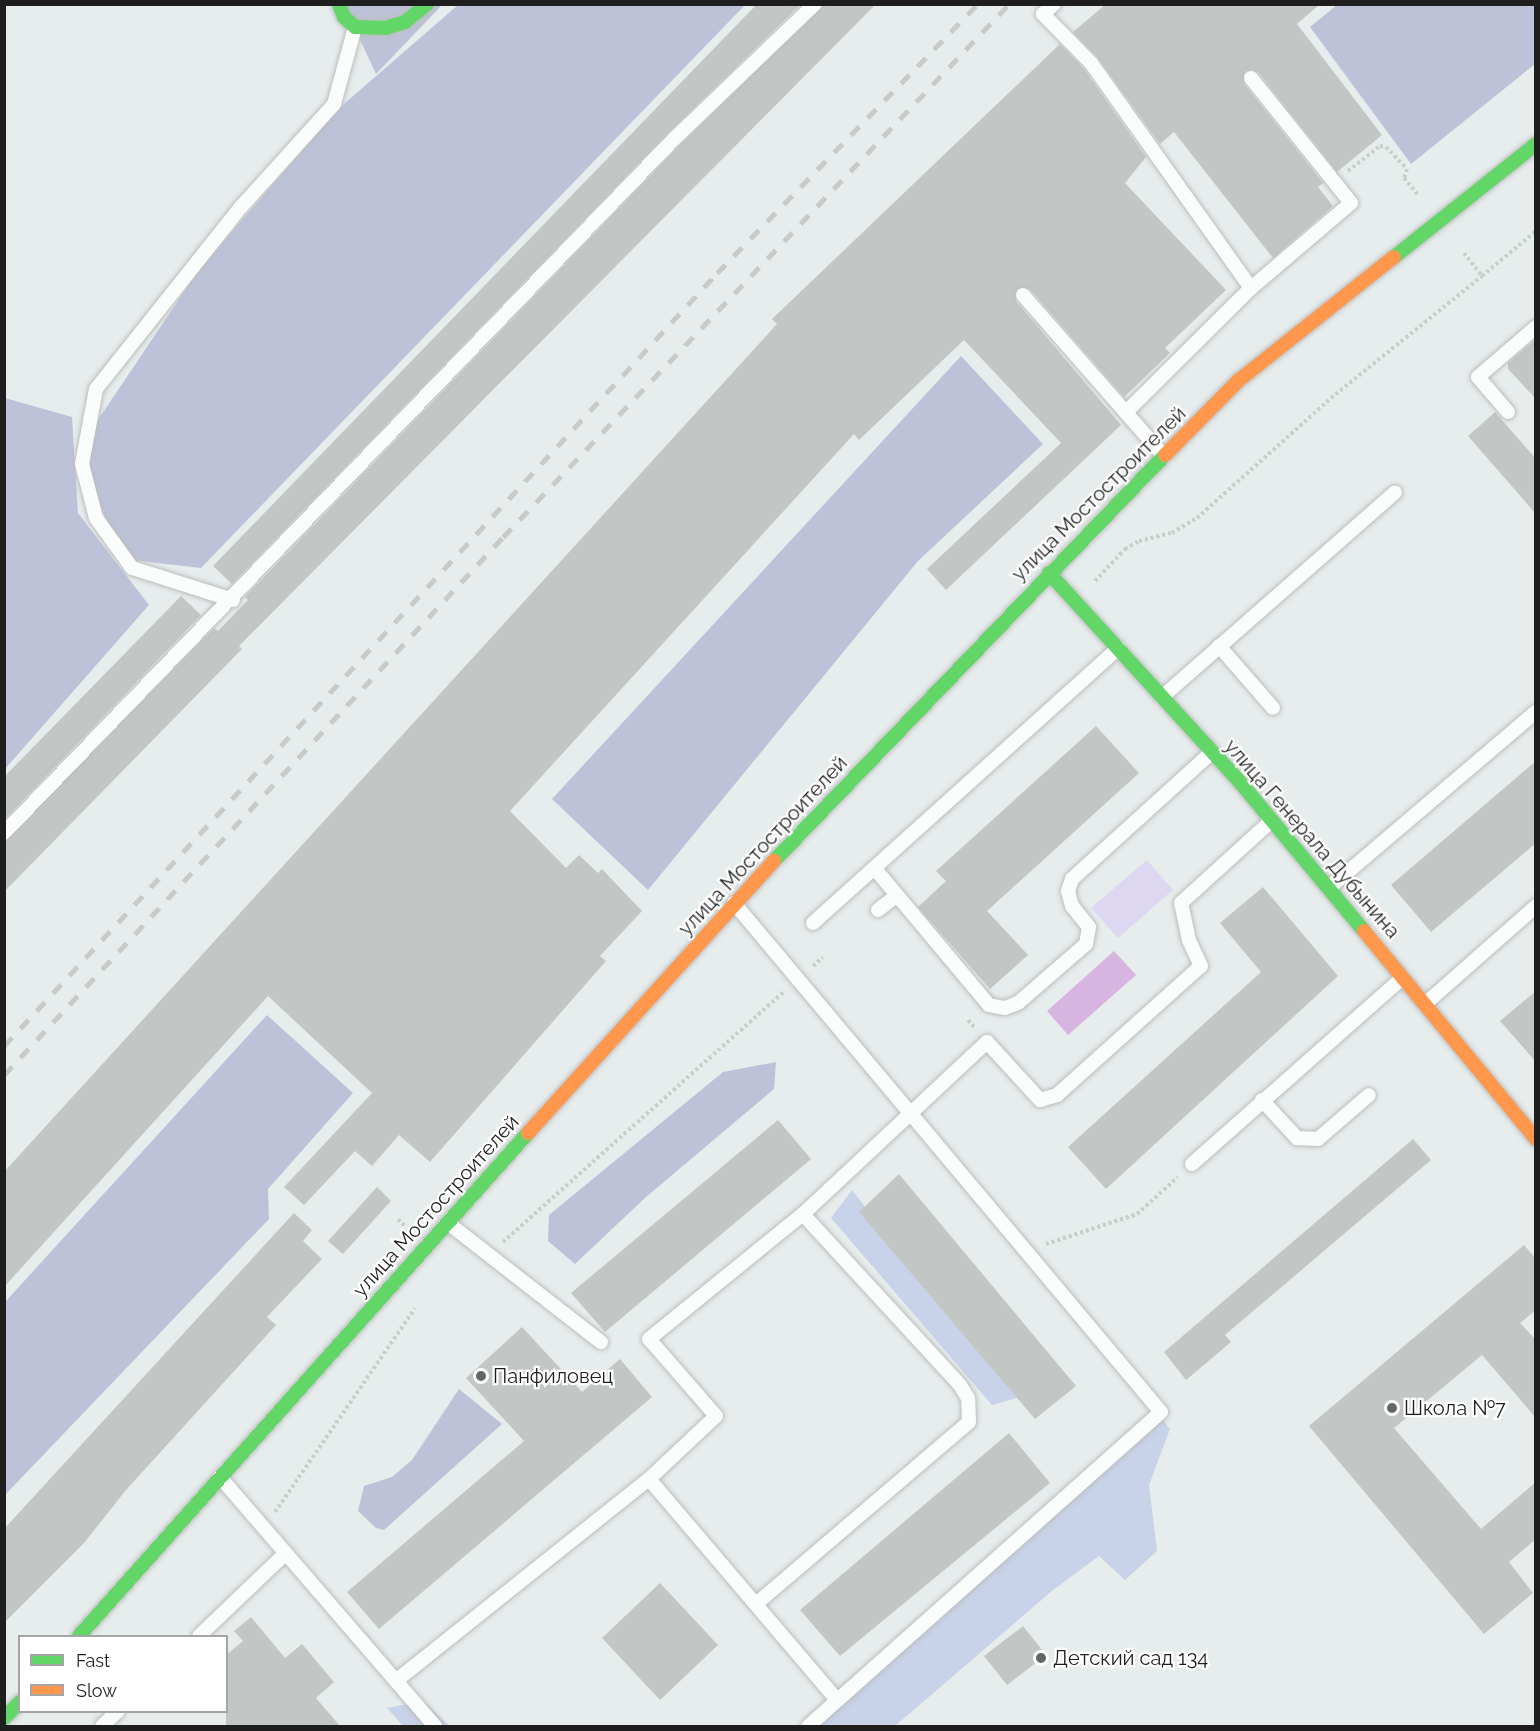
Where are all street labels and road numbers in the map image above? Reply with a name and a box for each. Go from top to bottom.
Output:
street label: улица Мостостроителей [1007,402,1191,586]
street label: улица Генерала Дубынина [1219,735,1405,943]
street label: улица Мостостроителей [674,751,852,941]
street label: улица Мостостроителей [348,1110,524,1302]

